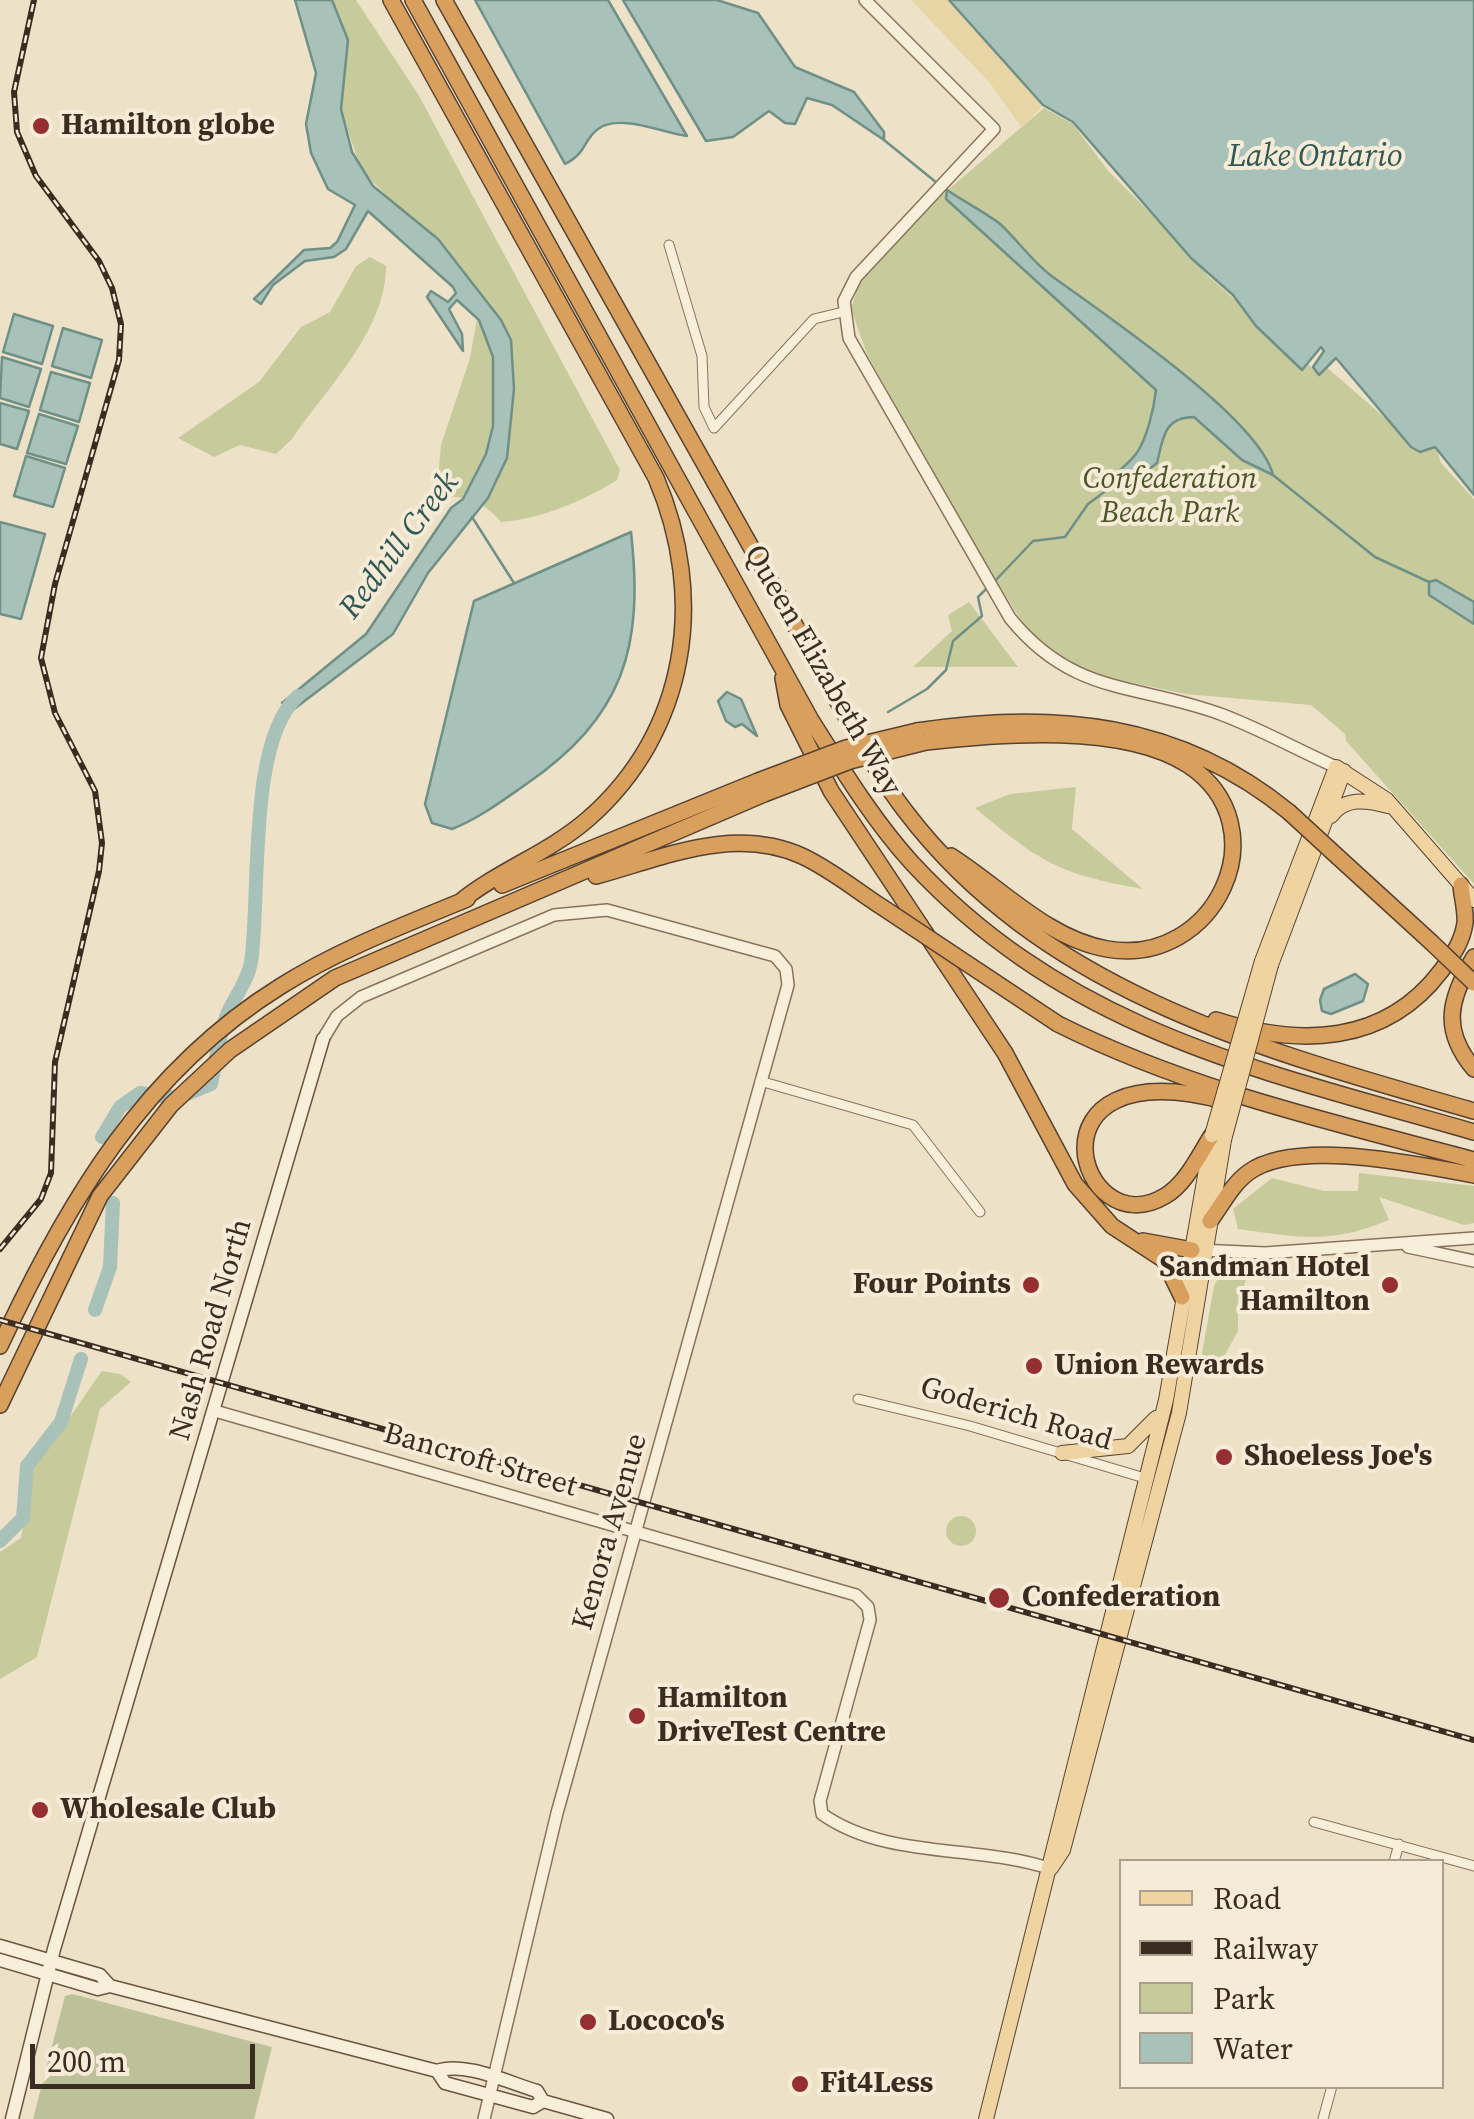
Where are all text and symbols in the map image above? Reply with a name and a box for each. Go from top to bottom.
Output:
place label: Hamilton globe [61,108,275,144]
marker: Hamilton globe [30,115,52,137]
water label: Lake Ontario [1228,139,1402,177]
park label: Confederation Beach Park [1083,462,1257,532]
water label: Redhill Creek [332,465,468,627]
street label: Queen Elizabeth Way [736,539,908,803]
street label: Nash Road North [163,1215,261,1445]
place label: Sandman Hotel Hamilton [1159,1250,1370,1320]
place label: Four Points [853,1267,1011,1303]
marker: Four Points [1020,1274,1042,1296]
marker: Sandman Hotel Hamilton [1379,1274,1401,1296]
place label: Union Rewards [1054,1348,1264,1384]
marker: Union Rewards [1023,1355,1045,1377]
street label: Goderich Road [916,1370,1116,1460]
street label: Bancroft Street [379,1416,581,1506]
street label: Kenora Avenue [566,1430,656,1634]
place label: Shoeless Joe's [1244,1439,1432,1475]
marker: Shoeless Joe's [1213,1446,1235,1468]
place label: Confederation [1022,1580,1220,1616]
marker: Confederation [986,1585,1012,1611]
place label: Hamilton DriveTest Centre [657,1681,886,1752]
marker: Hamilton DriveTest Centre [626,1705,648,1727]
place label: Wholesale Club [60,1792,276,1828]
marker: Wholesale Club [29,1799,51,1821]
legend [1119,1859,1444,2089]
text: Road [1213,1878,1281,1919]
text: Railway [1213,1928,1318,1969]
text: Park [1213,1978,1275,2019]
place label: Lococo's [608,2004,725,2040]
marker: Lococo's [577,2011,599,2033]
scale bar [35,2024,260,2086]
text: Water [1213,2028,1293,2069]
text: 200 m [47,2041,126,2082]
place label: Fit4Less [820,2066,933,2102]
marker: Fit4Less [789,2073,811,2095]

